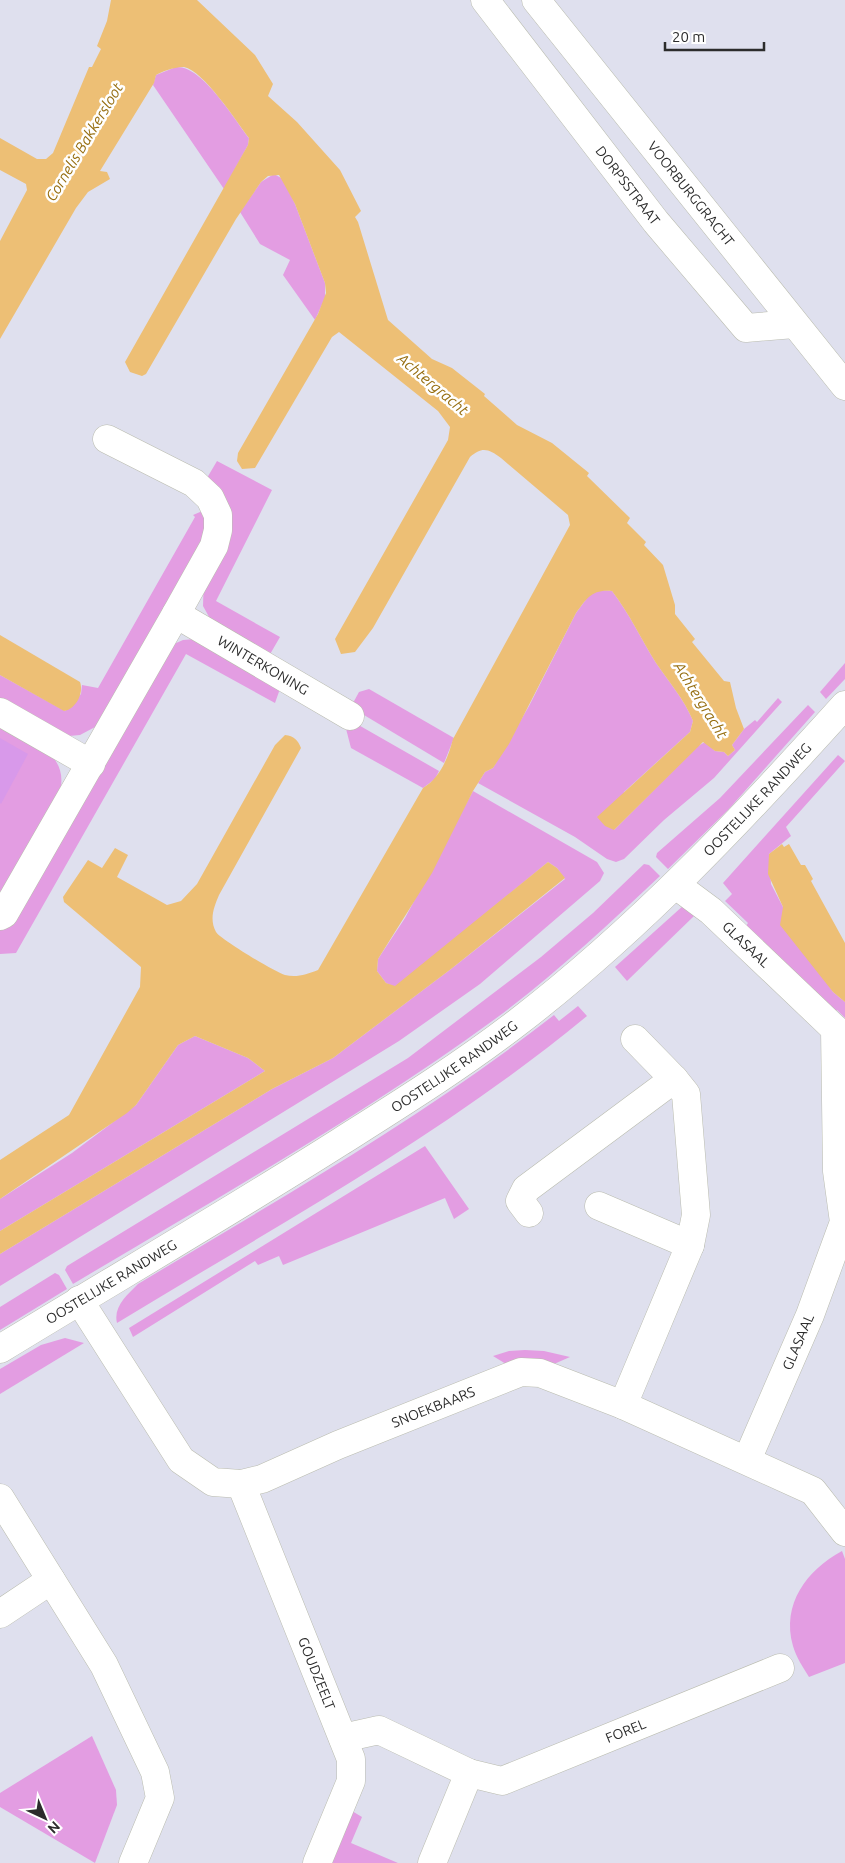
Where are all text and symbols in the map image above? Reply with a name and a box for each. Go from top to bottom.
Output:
scale bar [665,20,764,52]
text: 20 m [672,28,705,45]
water label: Cornelis Bakkersloot [42,80,126,204]
street label: VOORBURGGRACHT [644,138,738,249]
street label: DORPSSTRAAT [592,143,663,228]
water label: Achtergracht [393,349,472,419]
street label: WINTERKONING [215,632,312,698]
water label: Achtergracht [670,658,731,741]
street label: OOSTELIJKE RANDWEG [700,740,815,859]
street label: GLASAAL [719,918,773,971]
street label: OOSTELIJKE RANDWEG [388,1017,521,1116]
street label: OOSTELIJKE RANDWEG [43,1236,180,1327]
street label: GLASAAL [779,1312,817,1372]
street label: SNOEKBAARS [389,1383,477,1431]
street label: GOUDZEELT [295,1635,339,1712]
street label: FOREL [603,1715,648,1746]
north arrow [20,1793,70,1843]
text: N [45,1818,63,1837]

